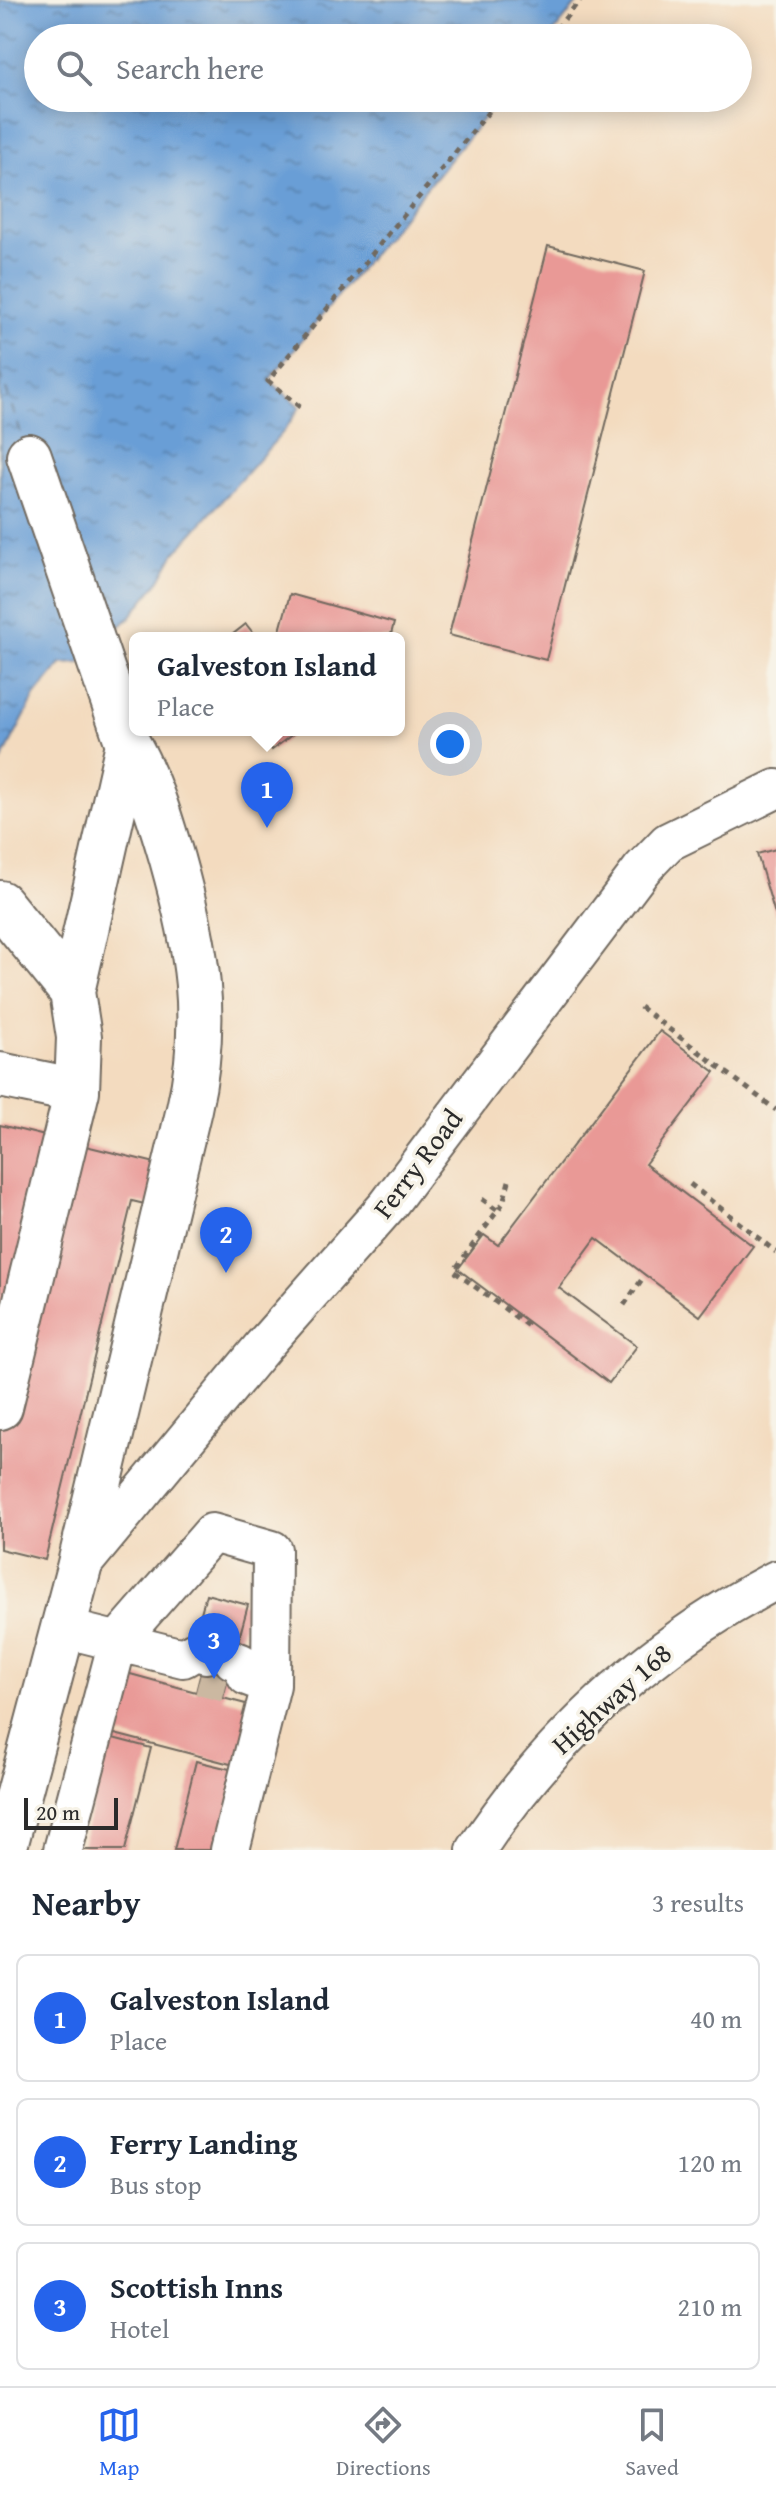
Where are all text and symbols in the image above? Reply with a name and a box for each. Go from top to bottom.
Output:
search box [24,24,752,112]
icon: search [52,46,96,90]
text: Search here [116,46,264,90]
popup [129,632,405,736]
text: Galveston Island [157,643,377,687]
text: Place [157,687,215,726]
your location [430,724,470,764]
pin: 1 [241,762,293,828]
street label: Ferry Road [362,1100,472,1226]
pin: 2 [200,1207,252,1273]
pin: 3 [188,1613,240,1679]
street label: Highway 168 [542,1633,680,1763]
scale bar [24,1794,118,1830]
text: 20 m [36,1796,80,1828]
text: Nearby [32,1878,141,1927]
text: 3 results [652,1883,744,1922]
text: Galveston Island [110,1977,329,2021]
text: 1 [53,1999,67,2038]
text: 40 m [690,1999,742,2038]
text: Place [110,2021,167,2060]
text: Ferry Landing [110,2121,297,2165]
text: 2 [53,2143,67,2182]
text: 120 m [677,2143,742,2182]
text: Bus stop [110,2165,202,2204]
text: Scottish Inns [110,2265,283,2309]
text: 3 [53,2287,67,2326]
text: 210 m [677,2287,742,2326]
text: Hotel [110,2309,169,2348]
tab: Map [97,2403,141,2483]
tab: Directions [336,2403,431,2483]
tab: Saved [625,2403,679,2483]

